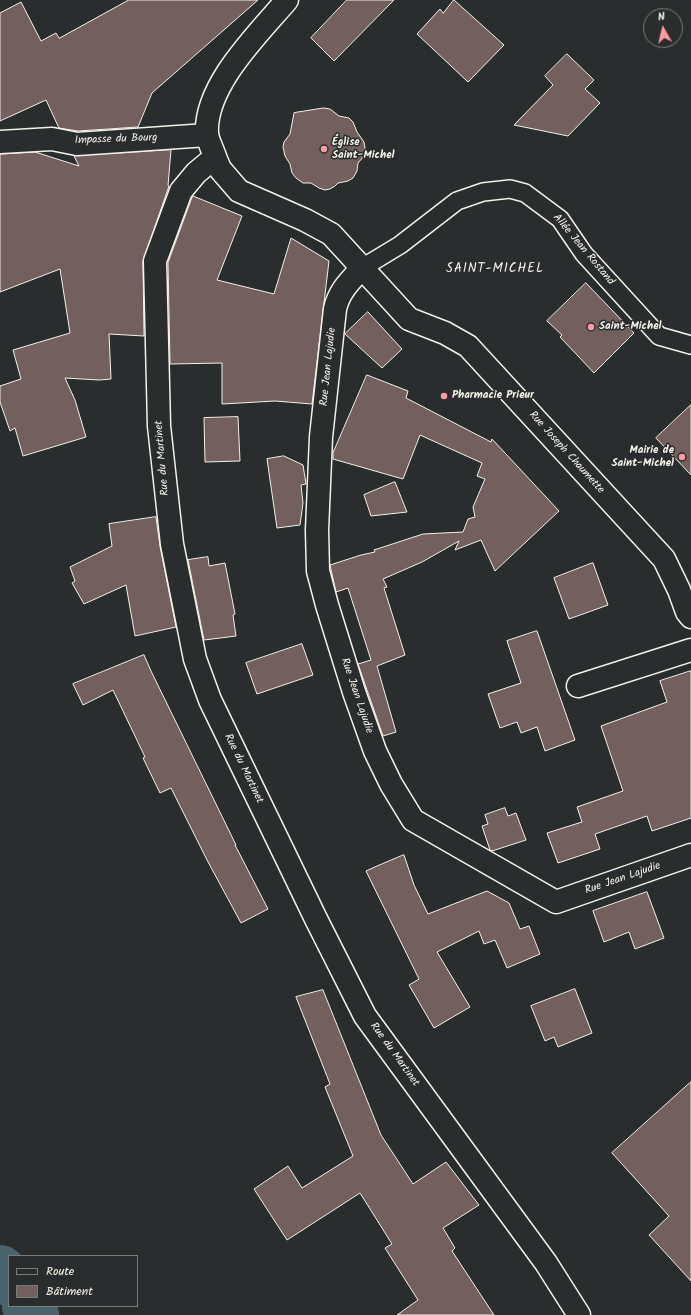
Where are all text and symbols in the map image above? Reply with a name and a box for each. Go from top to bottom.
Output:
north arrow [643,8,683,48]
text: N [657,8,666,27]
street label: Impasse du Bourg [74,132,158,148]
place label: Église Saint-Michel [332,136,394,162]
marker: Église Saint-Michel [319,144,329,154]
street label: Allée Jean Rostand [549,212,617,288]
district label: SAINT-MICHEL [446,262,544,278]
place label: Saint-Michel [599,320,661,334]
marker: Saint-Michel [586,322,596,332]
street label: Rue Jean Lajudie [318,327,340,407]
place label: Pharmacie Prieur [452,389,534,403]
marker: Pharmacie Prieur [439,391,449,401]
street label: Rue Joseph Chaumette [525,409,607,497]
street label: Rue du Martinet [153,420,173,496]
place label: Mairie de Saint-Michel [612,444,674,470]
marker: Mairie de Saint-Michel [677,452,687,462]
street label: Rue Jean Lajudie [337,657,375,735]
street label: Rue du Martinet [220,732,266,806]
street label: Rue Jean Lajudie [584,860,662,898]
street label: Rue du Martinet [366,1021,422,1089]
legend [8,1255,138,1307]
text: Route [46,1262,74,1281]
text: Bâtiment [46,1282,93,1301]

